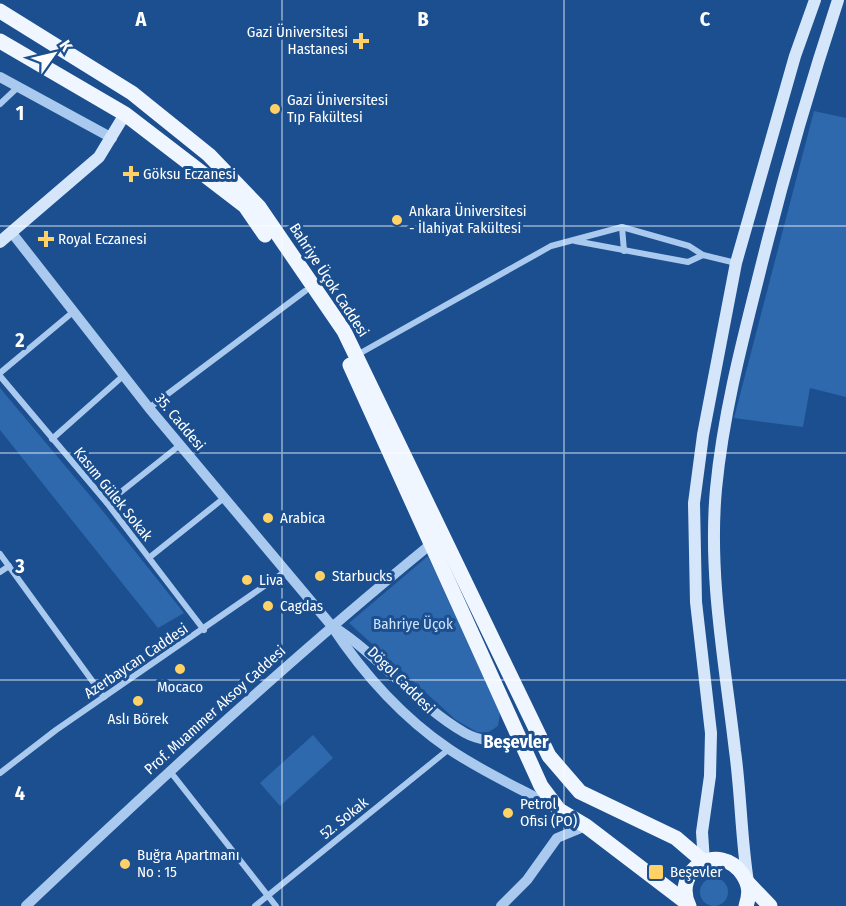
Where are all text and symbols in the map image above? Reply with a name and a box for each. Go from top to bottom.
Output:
text: A [135,7,148,31]
text: B [417,7,429,31]
text: C [700,7,711,31]
place label: Gazi Üniversitesi Hastanesi [247,23,348,58]
north arrow [24,24,84,84]
marker: Gazi Üniversitesi Hastanesi [352,32,370,50]
text: K [56,37,77,56]
place label: Gazi Üniversitesi Tıp Fakültesi [287,91,388,126]
text: 1 [16,101,24,125]
marker: Gazi Üniversitesi Tıp Fakültesi [268,102,282,116]
place label: Göksu Eczanesi [143,165,236,183]
marker: Göksu Eczanesi [124,167,138,181]
place label: Ankara Üniversitesi - İlahiyat Fakültesi [409,202,527,237]
marker: Ankara Üniversitesi - İlahiyat Fakültesi [390,213,404,227]
street label: Bahriye Üçok Caddesi [286,220,372,340]
place label: Royal Eczanesi [58,230,147,248]
marker: Royal Eczanesi [39,232,53,246]
text: 2 [14,328,25,352]
street label: 35. Caddesi [151,390,209,454]
street label: Kasım Gülek Sokak [70,444,156,544]
place label: Arabica [280,509,325,527]
marker: Arabica [261,511,275,525]
text: 3 [14,554,25,578]
place label: Starbucks [332,567,392,585]
marker: Starbucks [313,569,327,583]
place label: Liva [259,571,283,589]
marker: Liva [240,573,254,587]
place label: Cagdas [280,597,323,615]
marker: Cagdas [261,599,275,613]
park label: Bahriye Üçok [373,615,453,633]
street label: Azerbaycan Caddesi [81,620,191,702]
street label: Prof. Muammer Aksoy Caddesi [141,642,289,778]
street label: Dögol Caddesi [364,643,438,717]
marker: Mocaco [173,662,187,676]
place label: Mocaco [157,678,203,696]
marker: Aslı Börek [131,694,145,708]
place label: Aslı Börek [108,710,168,728]
district label: Beşevler [483,731,549,753]
text: 4 [15,781,25,805]
street label: 52. Sokak [316,793,372,843]
place label: Petrol Ofisi (PO) [520,795,577,830]
marker: Petrol Ofisi (PO) [501,806,515,820]
place label: Buğra Apartmanı No : 15 [137,846,240,881]
marker: Buğra Apartmanı No : 15 [118,857,132,871]
marker: Beşevler [647,863,665,881]
place label: Beşevler [670,863,723,881]

